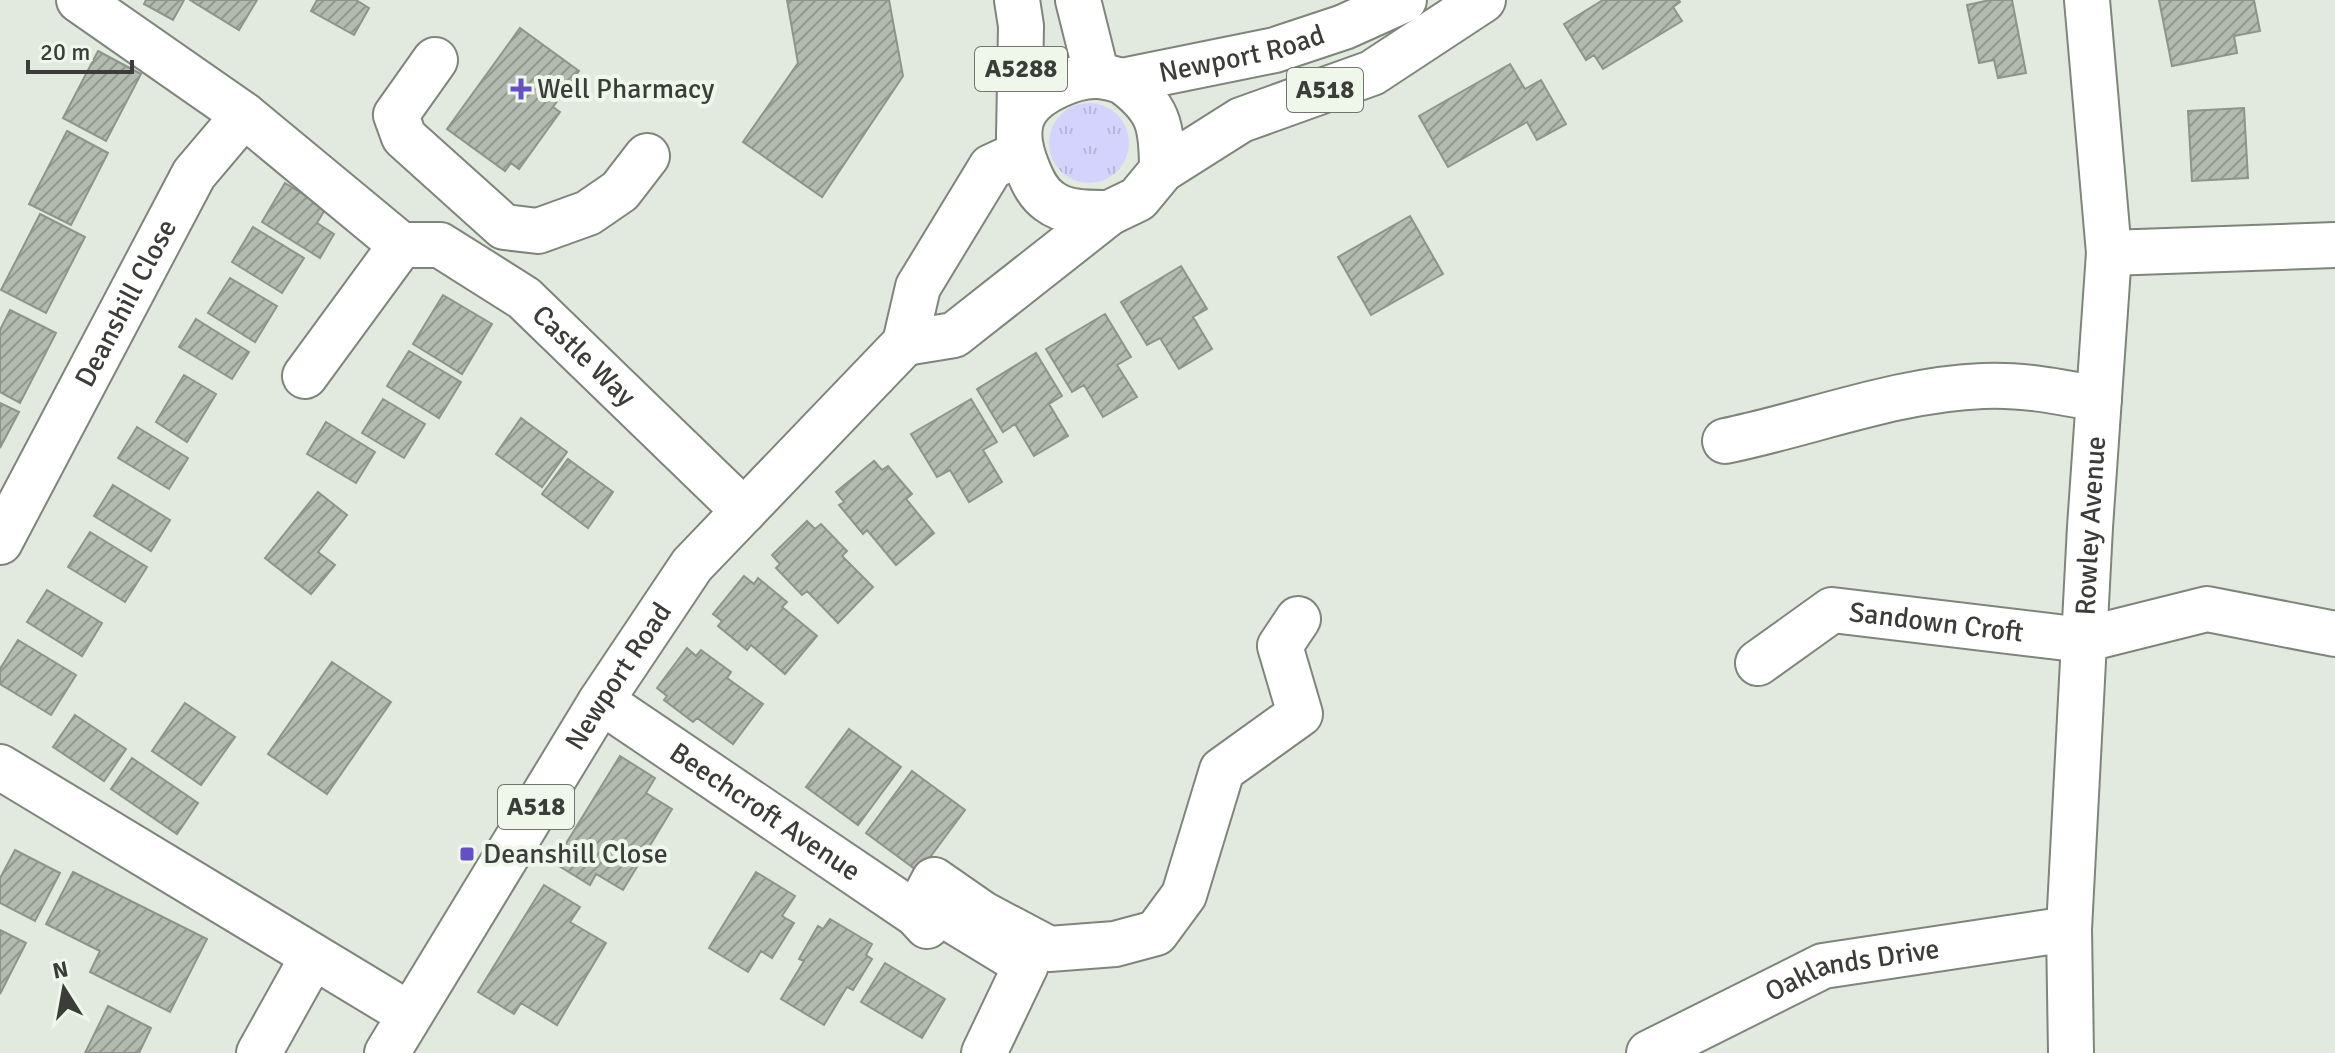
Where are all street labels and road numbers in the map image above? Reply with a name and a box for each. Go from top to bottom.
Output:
street label: Newport Road [1156,18,1329,90]
road number: A5288 [975,47,1067,91]
road number: A518 [1287,68,1363,112]
street label: Deanshill Close [68,214,184,393]
street label: Castle Way [525,298,643,414]
street label: Rowley Avenue [2068,435,2113,616]
street label: Sandown Croft [1847,595,2025,650]
street label: Newport Road [558,596,679,756]
street label: Beechcroft Avenue [663,735,867,888]
road number: A518 [498,785,574,829]
street label: Oaklands Drive [1760,932,1941,1009]

